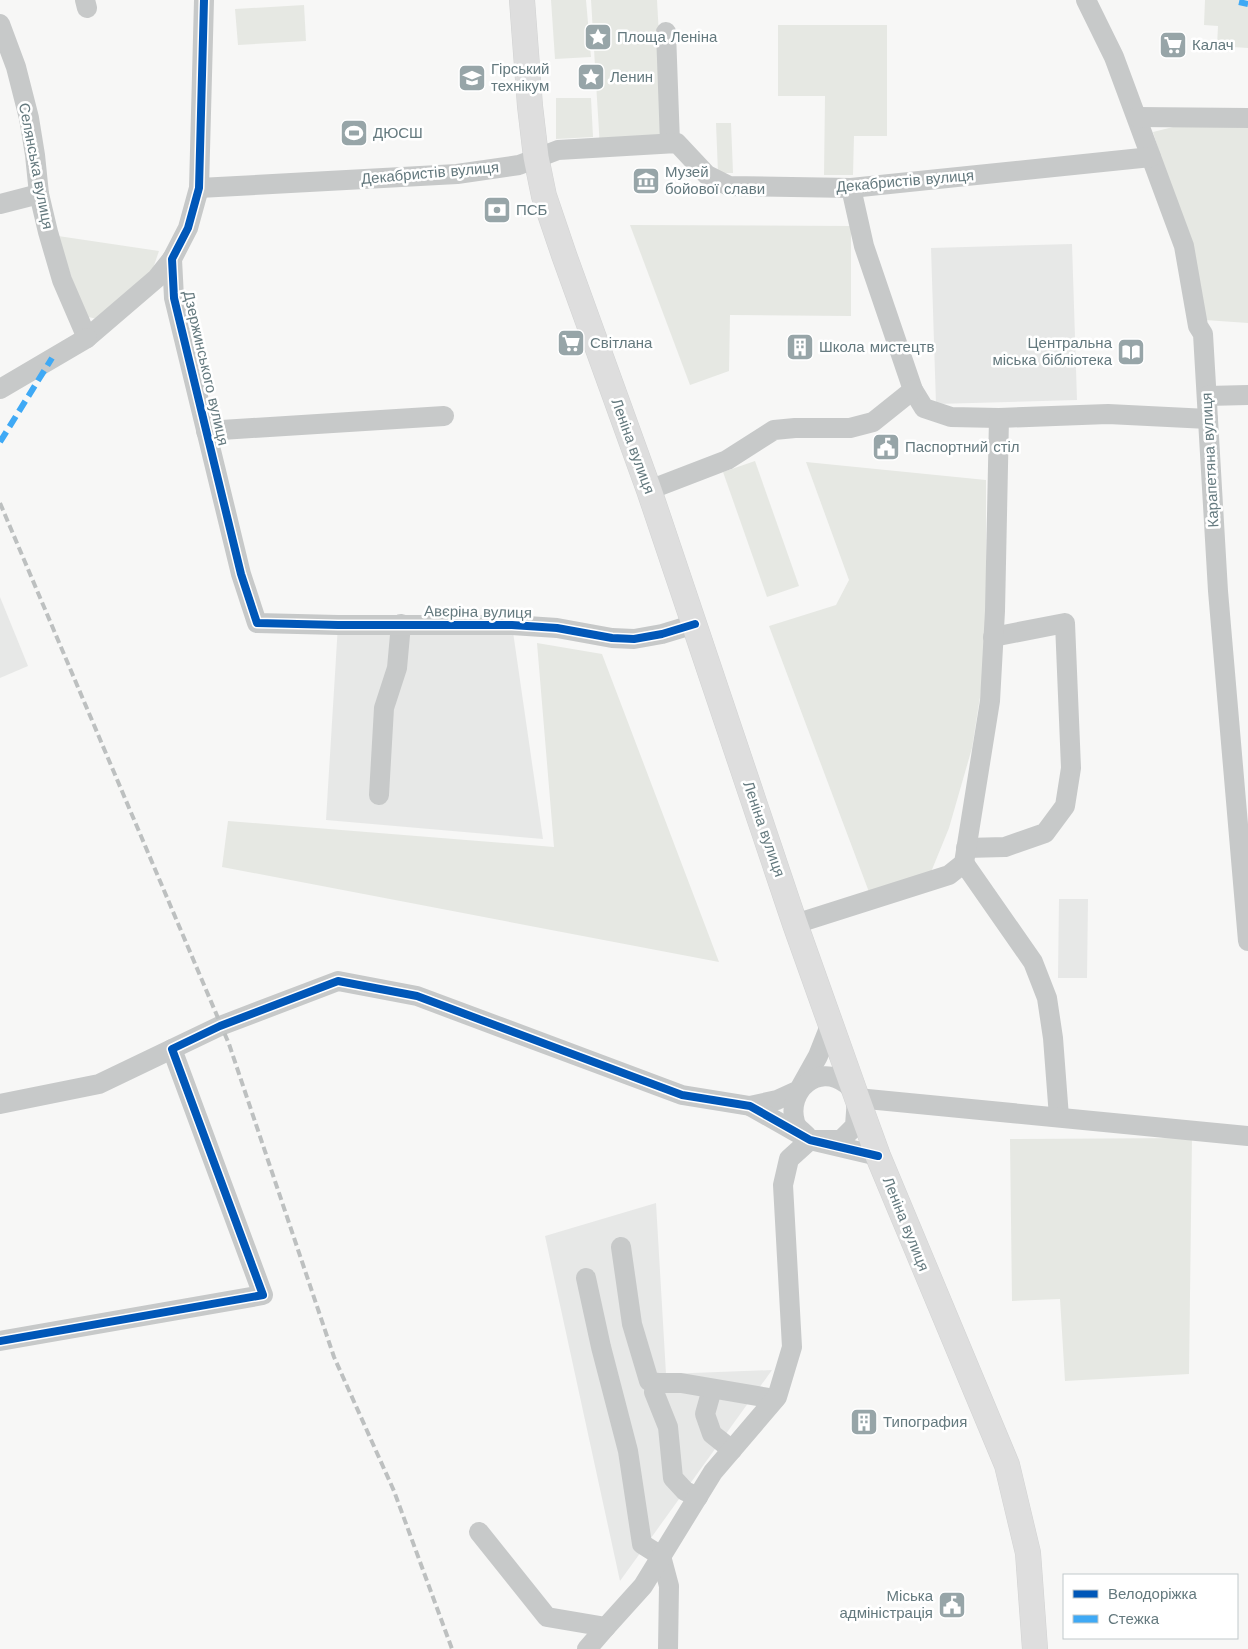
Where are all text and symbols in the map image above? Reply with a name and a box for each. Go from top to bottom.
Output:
place icon: Площа Леніна [583,22,613,52]
place label: Площа Леніна [617,28,718,46]
supermarket icon: Калач [1158,30,1188,60]
place label: Калач [1192,36,1234,54]
place label: Гірський технікум [491,60,549,95]
place icon: Ленин [576,62,606,92]
school or university icon: Гірський технікум [457,63,487,93]
place label: Ленин [610,68,653,86]
street label: Селянська вулиця [15,101,57,231]
sports icon: ДЮСШ [339,118,369,148]
place label: ДЮСШ [373,124,423,142]
street label: Декабристів вулиця [360,158,500,188]
place label: Музей бойової слави [665,163,765,198]
museum icon: Музей бойової слави [631,166,661,196]
street label: Декабристів вулиця [835,166,975,196]
bank icon: ПСБ [482,195,512,225]
place label: ПСБ [516,201,548,219]
street label: Дзержинського вулиця [179,289,233,447]
supermarket icon: Світлана [556,328,586,358]
building icon: Школа мистецтв [785,332,815,362]
place label: Світлана [590,334,653,352]
place label: Центральна міська бібліотека [992,334,1113,369]
library icon: Центральна міська бібліотека [1116,337,1146,367]
place label: Школа мистецтв [819,338,934,356]
street label: Карапетяна вулиця [1197,392,1223,528]
street label: Леніна вулиця [607,396,659,496]
public building icon: Паспортний стіл [871,432,901,462]
place label: Паспортний стіл [905,438,1020,456]
street label: Авєріна вулиця [424,602,532,622]
street label: Леніна вулиця [739,779,789,879]
street label: Леніна вулиця [879,1174,933,1274]
building icon: Типография [849,1407,879,1437]
place label: Типография [883,1413,967,1431]
legend [1063,1574,1238,1639]
text: Велодоріжка [1108,1585,1197,1603]
place label: Міська адміністрація [840,1587,934,1622]
public building icon: Міська адміністрація [937,1590,967,1620]
text: Стежка [1108,1610,1160,1628]

